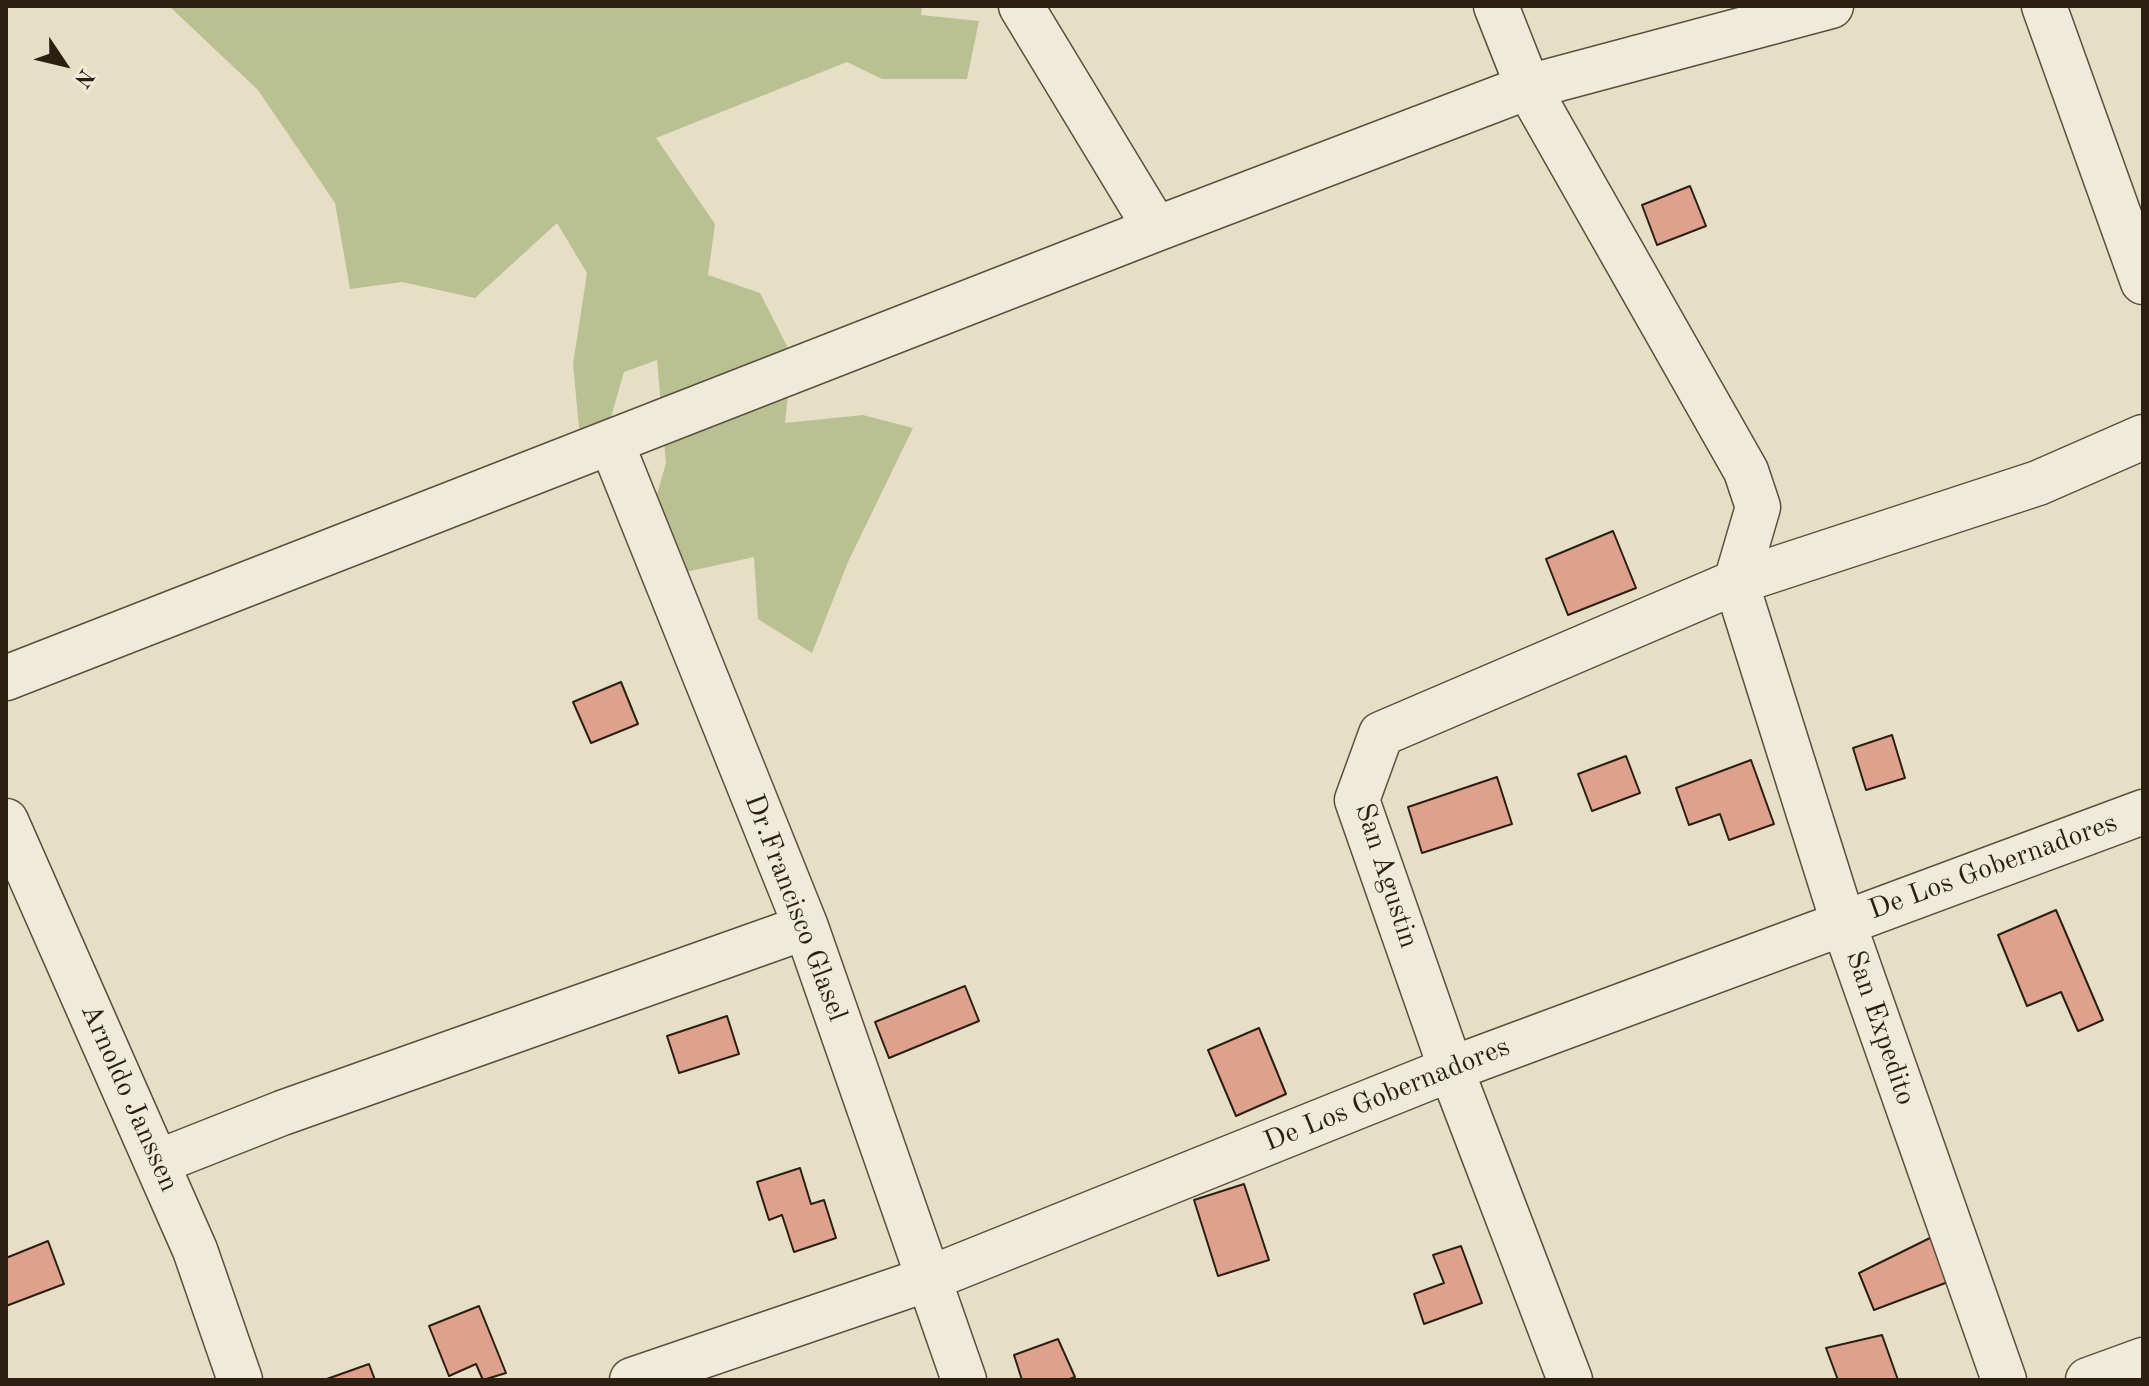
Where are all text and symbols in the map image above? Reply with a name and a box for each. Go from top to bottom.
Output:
north arrow [24,24,104,104]
text: N [70,65,97,91]
street label: Dr.Francisco Glasel [736,790,854,1026]
street label: San Agustin [1347,799,1425,953]
street label: De Los Gobernadores [1864,806,2122,928]
street label: San Expedito [1838,946,1922,1110]
street label: Arnoldo Janssen [73,999,185,1197]
street label: De Los Gobernadores [1259,1030,1515,1160]

